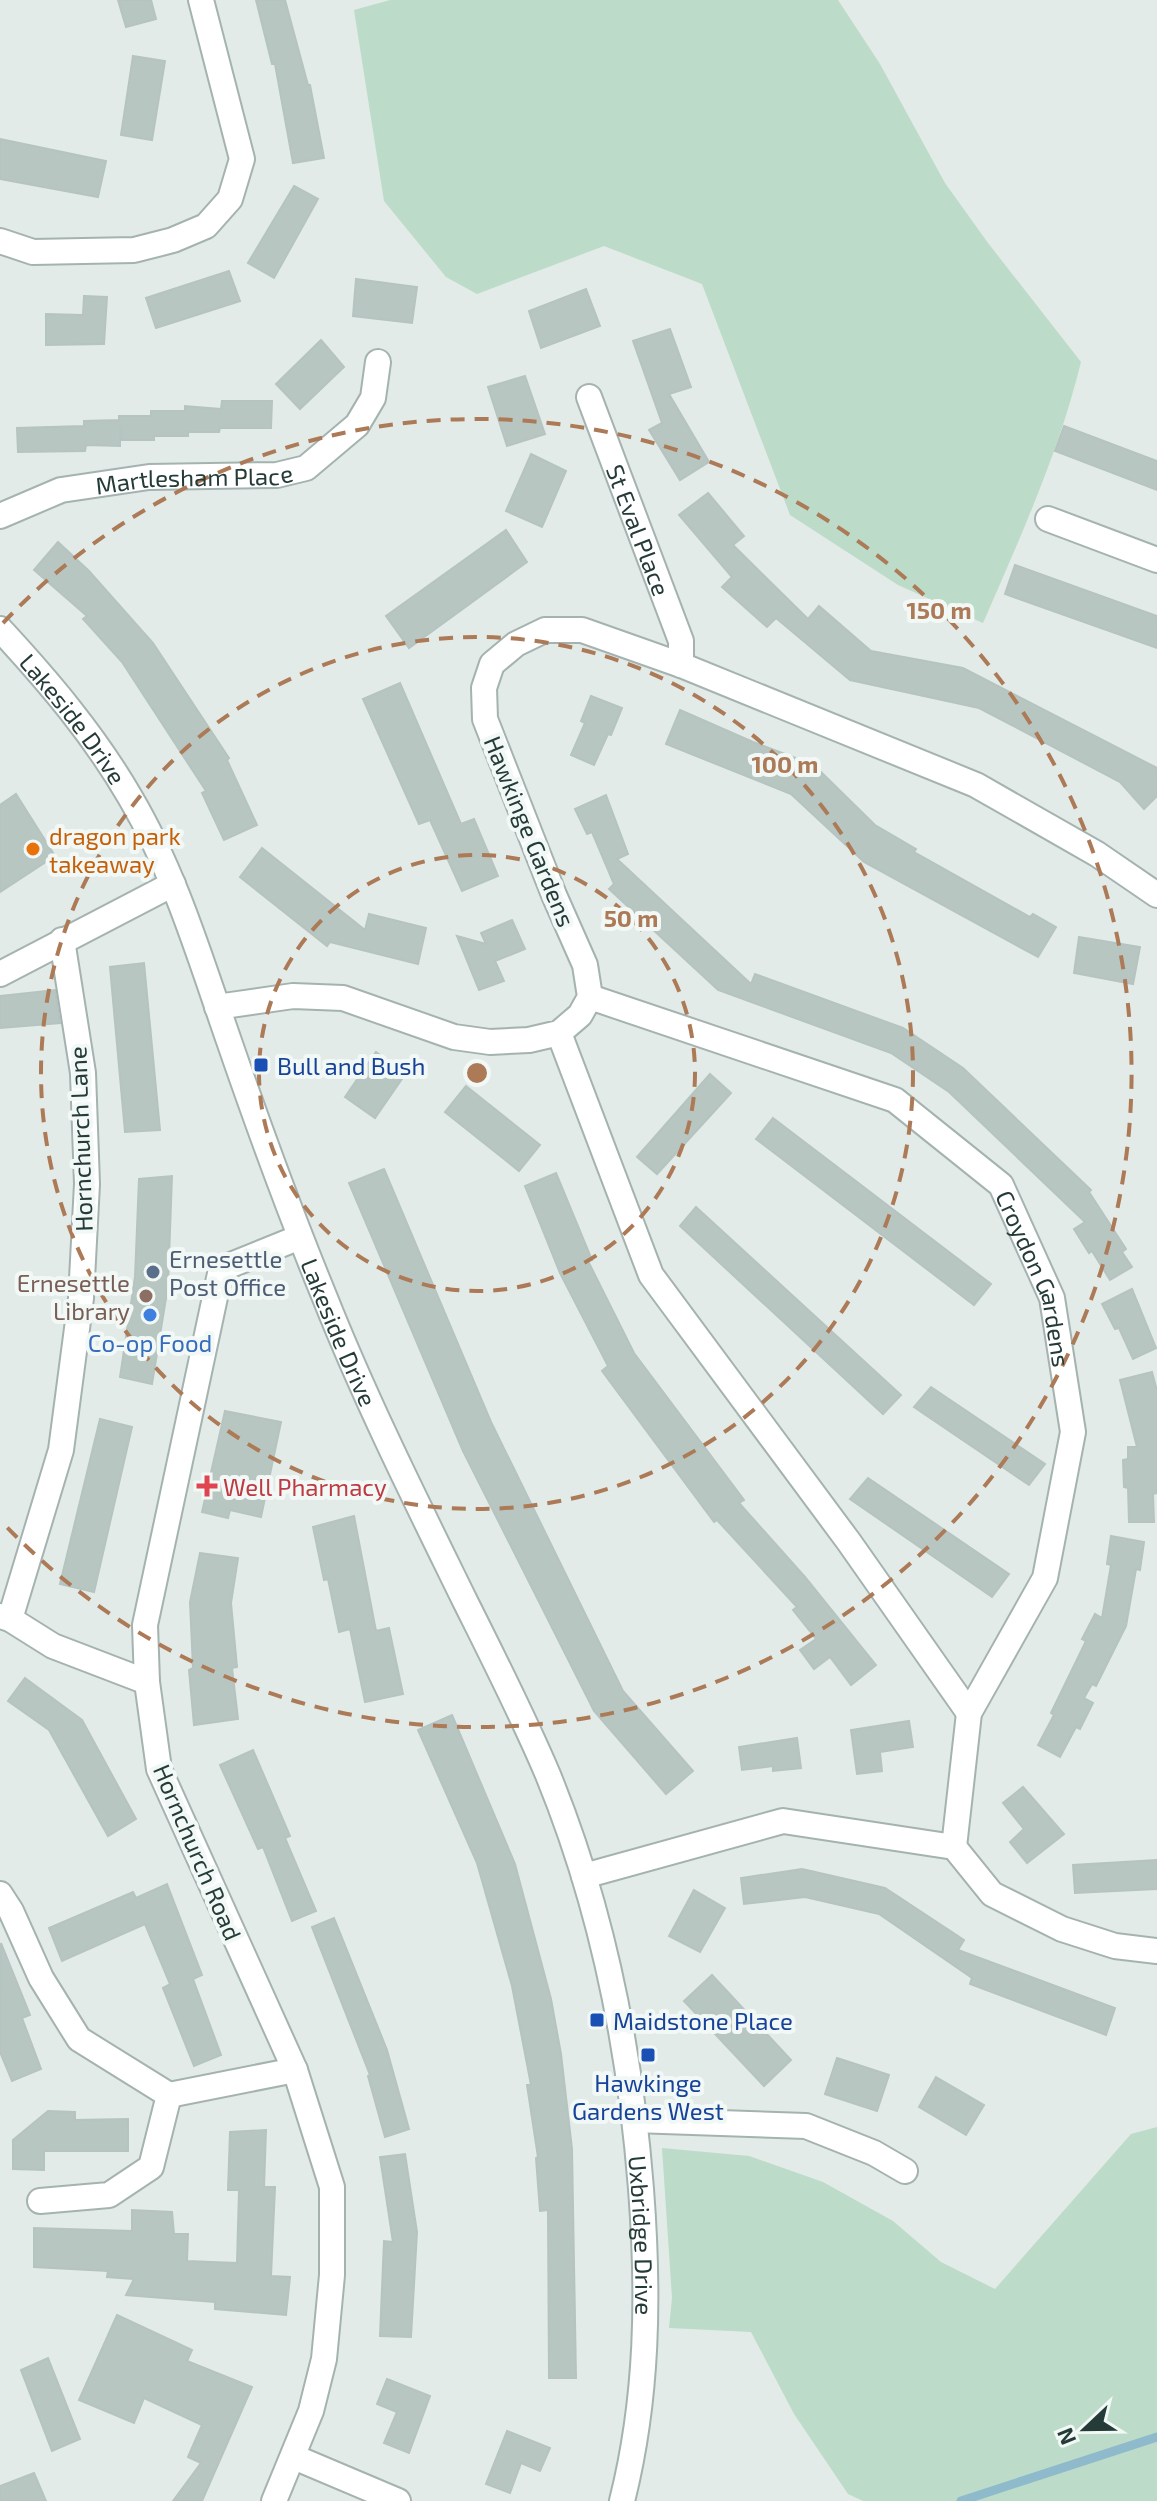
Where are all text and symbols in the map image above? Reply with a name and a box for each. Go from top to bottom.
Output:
street label: Martlesham Place [93,457,296,499]
street label: St Eval Place [601,460,677,600]
text: 150 m [906,595,972,624]
street label: Lakeside Drive [14,647,133,789]
street label: Hawkinge Gardens [479,731,581,931]
text: 100 m [752,749,818,778]
place label: dragon park takeaway [49,821,181,878]
marker: dragon park takeaway [24,840,42,858]
text: 50 m [604,903,658,932]
street label: Hornchurch Lane [62,1046,98,1232]
place label: Bull and Bush [277,1051,426,1080]
marker: Bull and Bush [252,1056,270,1074]
centre of rings [463,1059,491,1087]
street label: Croydon Gardens [991,1185,1077,1369]
place label: Ernesettle Post Office [169,1244,286,1301]
street label: Lakeside Drive [296,1254,384,1410]
marker: Ernesettle Post Office [144,1263,162,1281]
place label: Ernesettle Library [17,1268,130,1325]
marker: Ernesettle Library [137,1287,155,1305]
marker: Co-op Food [141,1306,159,1324]
place label: Co-op Food [88,1328,212,1357]
place label: Well Pharmacy [223,1472,387,1501]
marker: Well Pharmacy [198,1477,216,1495]
street label: Hornchurch Road [148,1760,248,1944]
place label: Maidstone Place [613,2006,793,2035]
marker: Maidstone Place [588,2011,606,2029]
marker: Hawkinge Gardens West [639,2046,657,2064]
place label: Hawkinge Gardens West [572,2068,724,2125]
street label: Uxbridge Drive [624,2154,660,2315]
north arrow [1045,2389,1125,2469]
text: N [1050,2425,1081,2449]

